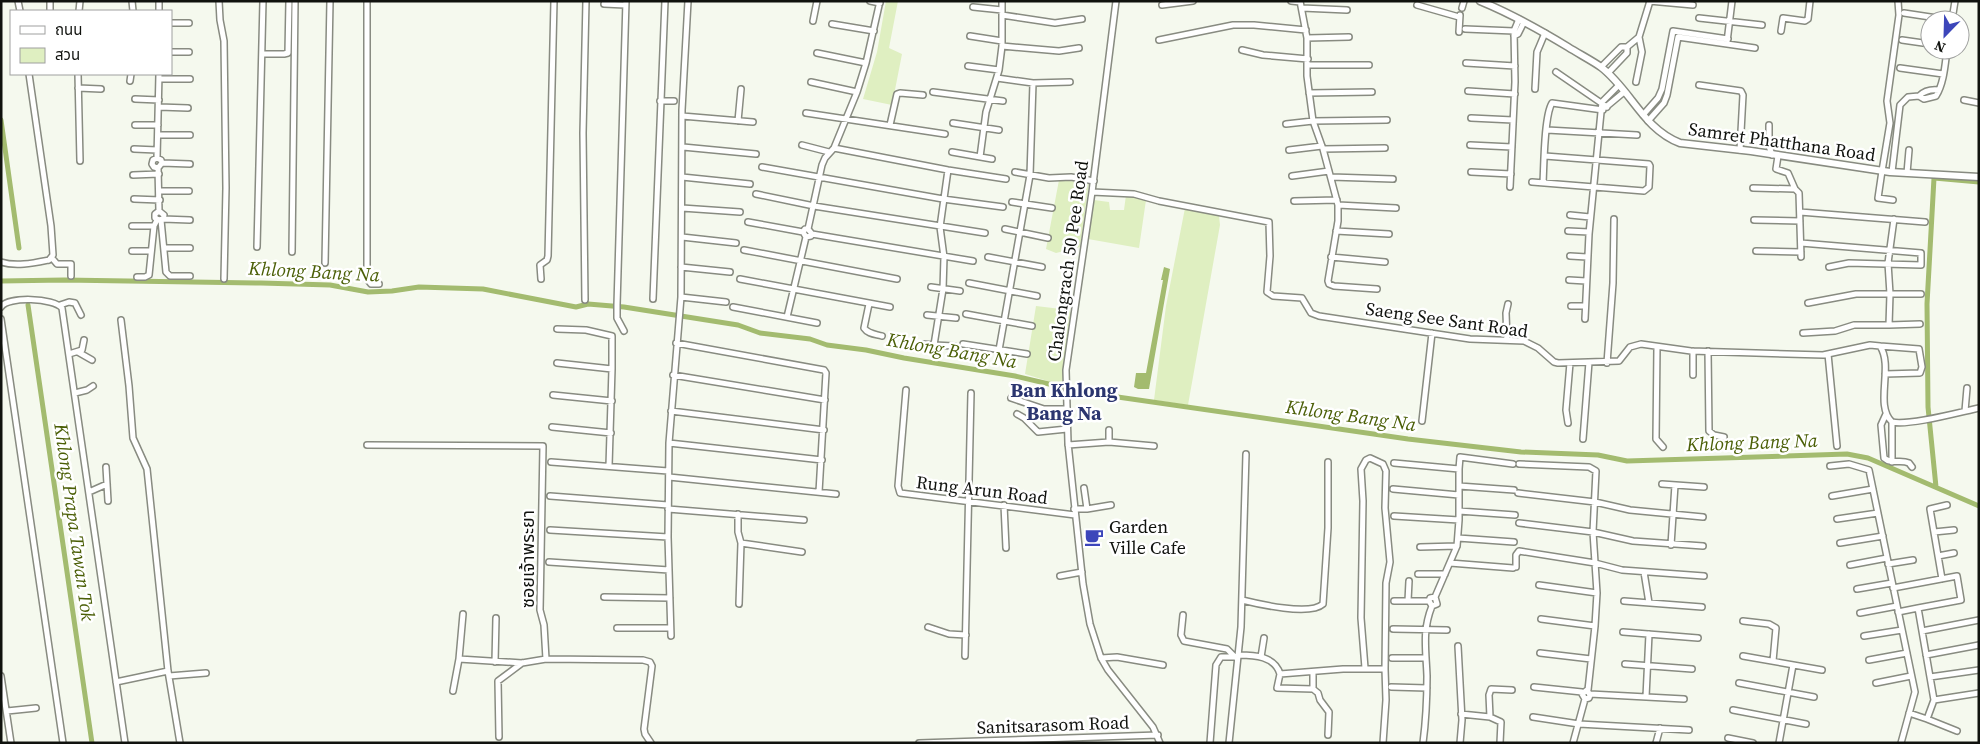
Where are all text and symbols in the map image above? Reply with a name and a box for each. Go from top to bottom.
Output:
legend [10,10,172,75]
north arrow [1920,10,1970,60]
text: ถนน [55,19,82,40]
text: N [1931,36,1949,58]
text: สวน [55,44,80,65]
street label: Samret Phatthana Road [1687,116,1877,167]
street label: Chalongrach 50 Pee Road [1041,159,1094,363]
water label: Khlong Bang Na [247,255,380,287]
street label: Saeng See Sant Road [1364,296,1530,343]
water label: Khlong Bang Na [884,326,1019,374]
district label: Ban Khlong Bang Na [1010,376,1118,427]
water label: Khlong Bang Na [1283,393,1418,437]
water label: Khlong Prapa Tawan Tok [48,420,102,623]
water label: Khlong Bang Na [1685,427,1818,457]
street label: Rung Arun Road [915,469,1049,510]
street label: ซอยเจ้าพระยา [515,510,540,608]
place label: Garden Ville Cafe [1109,514,1186,560]
cafe icon: Garden Ville Cafe [1083,526,1105,548]
street label: Sanitsarasom Road [976,709,1130,740]

